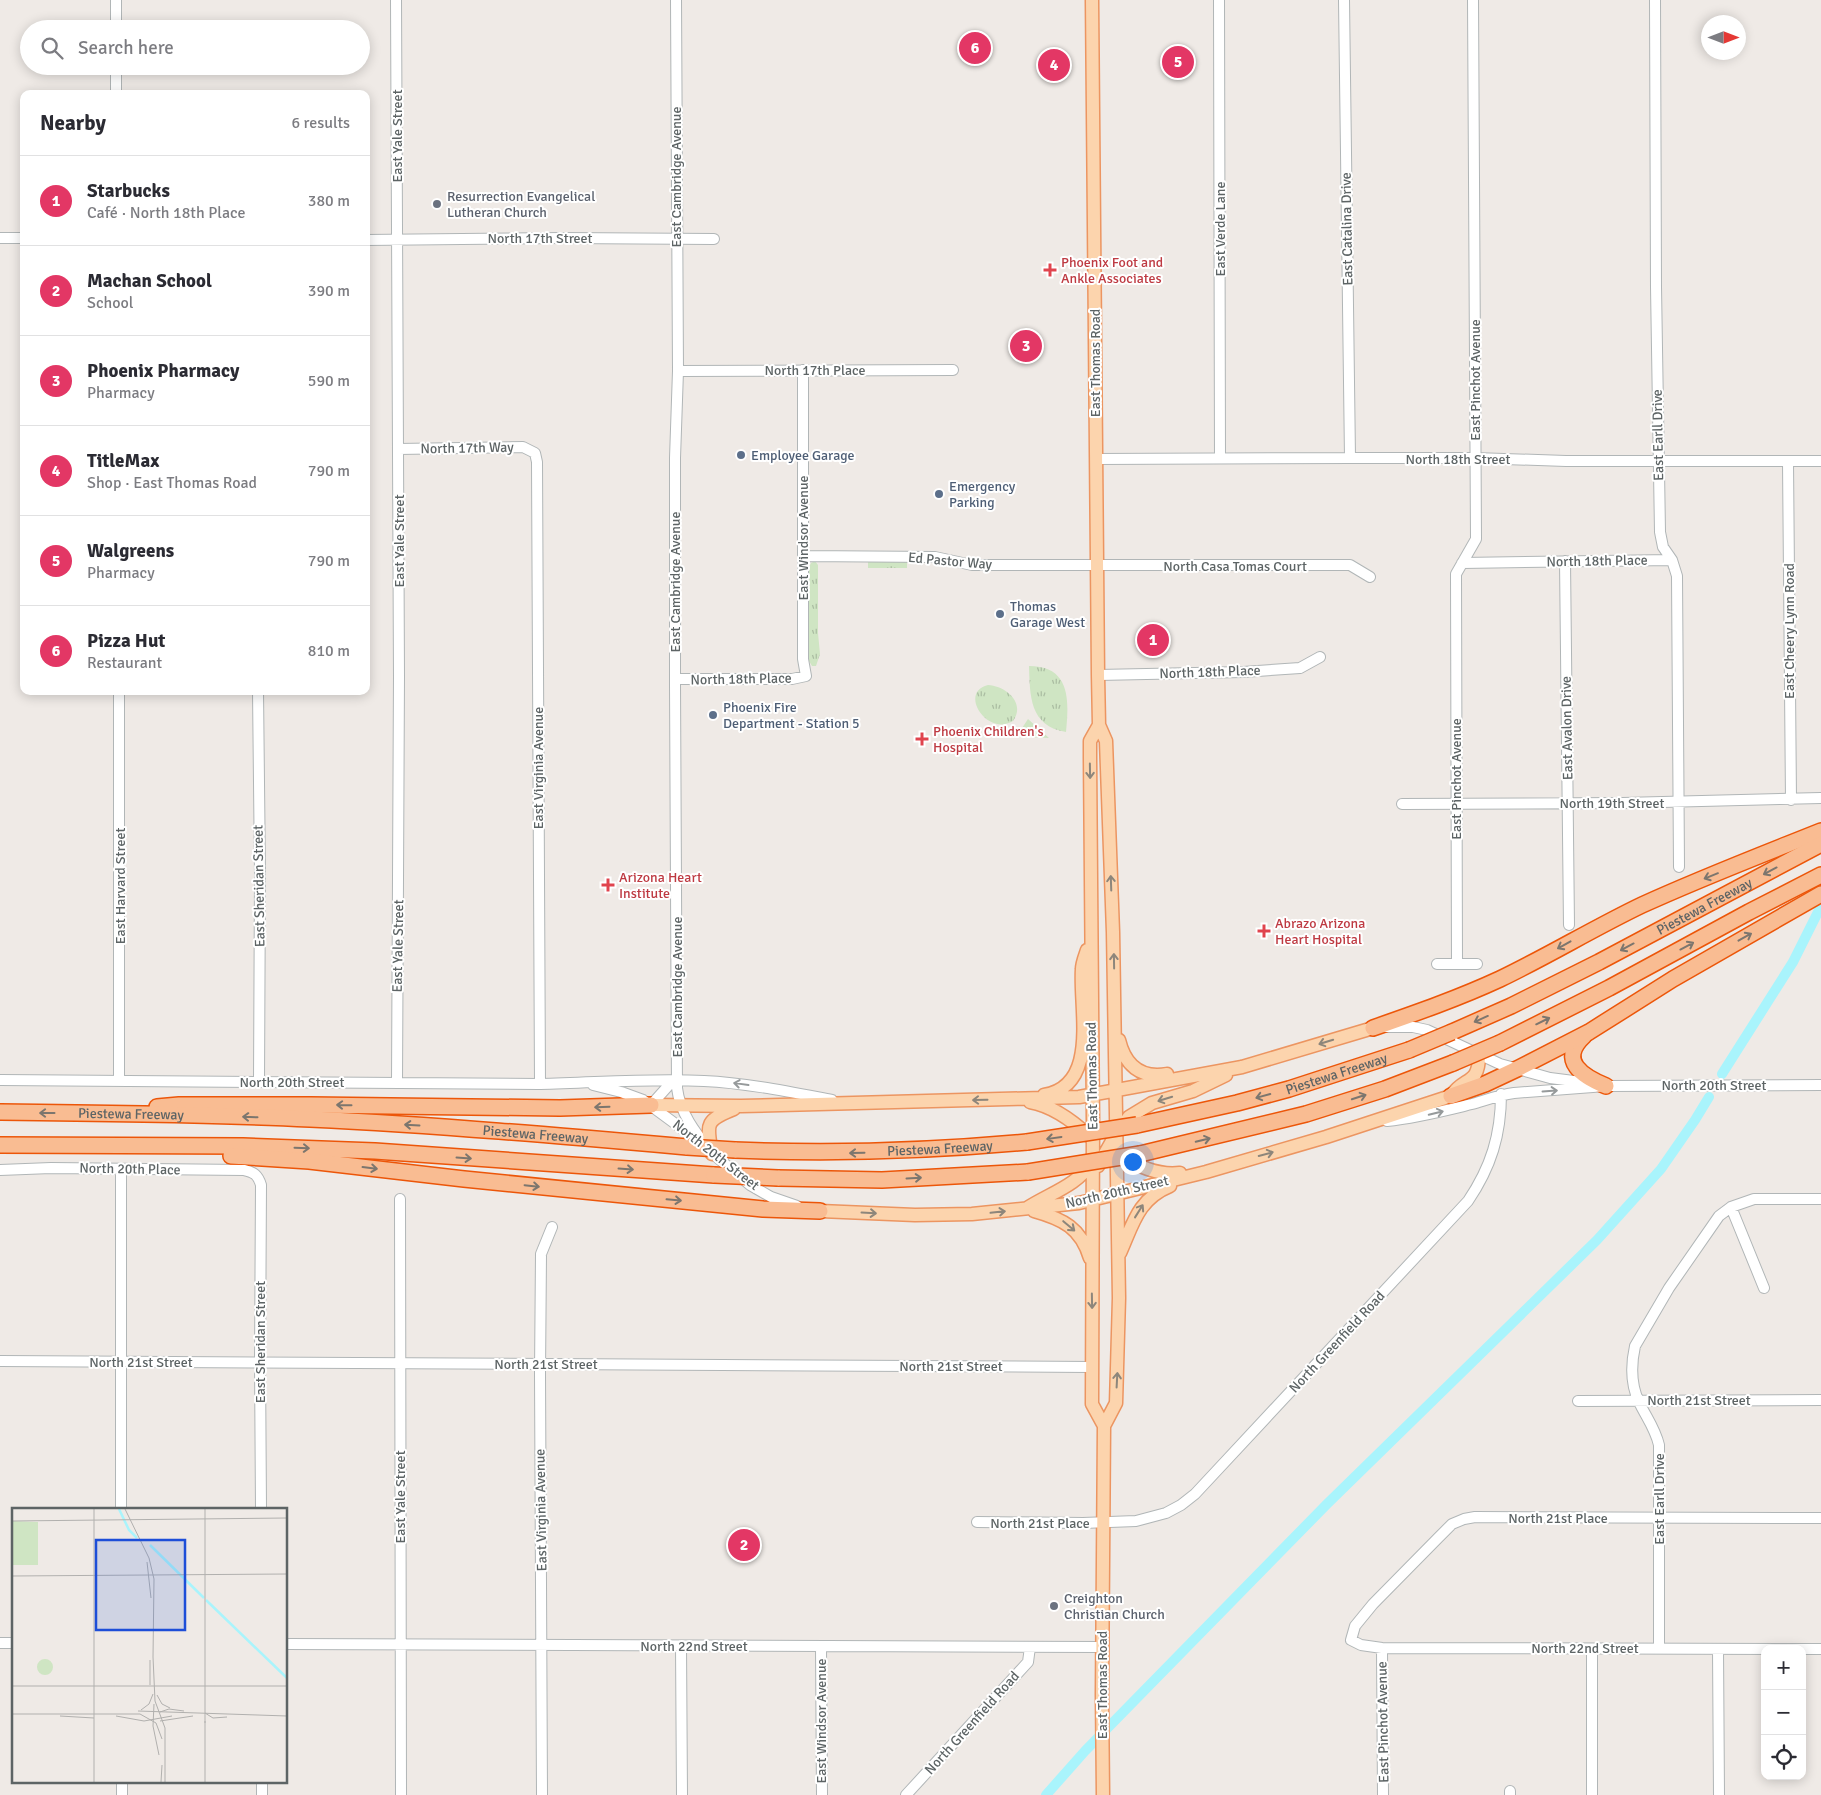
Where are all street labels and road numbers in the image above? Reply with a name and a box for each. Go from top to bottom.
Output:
street label: East Yale Street [389,89,406,183]
street label: East Cambridge Avenue [668,107,685,247]
street label: East Catalina Drive [1338,172,1356,286]
street label: East Verde Lane [1212,182,1229,276]
street label: North 17th Street [487,230,593,247]
street label: East Thomas Road [1087,309,1104,417]
street label: East Pinchot Avenue [1467,319,1484,441]
street label: North 17th Place [764,362,866,379]
street label: East Earll Drive [1649,389,1667,481]
street label: North 17th Way [420,439,514,457]
street label: North 18th Street [1405,451,1511,468]
street label: East Windsor Avenue [795,475,812,601]
street label: East Yale Street [391,494,408,588]
street label: East Cambridge Avenue [667,512,684,652]
street label: Ed Pastor Way [907,549,993,573]
street label: North 18th Place [1546,552,1648,570]
street label: North Casa Tomas Court [1163,558,1307,575]
street label: East Cheery Lynn Road [1781,563,1798,699]
street label: North 18th Place [1159,662,1261,682]
street label: North 18th Place [690,670,792,688]
street label: East Avalon Drive [1558,676,1576,780]
street label: East Virginia Avenue [530,707,547,829]
street label: East Pinchot Avenue [1448,718,1465,840]
street label: North 19th Street [1559,795,1665,812]
street label: East Sheridan Street [249,825,269,947]
street label: East Harvard Street [112,828,129,944]
street label: Piestewa Freeway [1653,874,1755,938]
street label: East Yale Street [389,899,407,993]
street label: East Cambridge Avenue [669,917,686,1057]
street label: East Thomas Road [1083,1022,1101,1130]
street label: Piestewa Freeway [1283,1049,1390,1098]
street label: North 20th Street [239,1074,345,1091]
street label: North 20th Street [1661,1077,1767,1094]
street label: Piestewa Freeway [78,1104,185,1123]
street label: North 20th Street [669,1116,763,1194]
street label: Piestewa Freeway [482,1121,589,1147]
street label: Piestewa Freeway [887,1136,994,1159]
street label: North 20th Place [79,1160,181,1178]
street label: North 20th Street [1064,1172,1170,1212]
street label: East Sheridan Street [252,1281,269,1403]
street label: North Greenfield Road [1285,1288,1389,1396]
street label: North 21st Street [89,1354,193,1371]
street label: North 21st Street [494,1356,598,1373]
street label: North 21st Street [899,1358,1003,1375]
street label: North 21st Street [1647,1392,1751,1409]
street label: East Virginia Avenue [531,1449,551,1571]
street label: East Yale Street [392,1450,409,1544]
street label: East Earll Drive [1651,1453,1668,1545]
street label: North 21st Place [1508,1510,1608,1527]
street label: North 21st Place [990,1515,1090,1532]
street label: East Thomas Road [1094,1631,1111,1739]
street label: North 22nd Street [640,1638,748,1655]
street label: North 22nd Street [1531,1640,1639,1657]
street label: East Windsor Avenue [813,1658,830,1784]
street label: East Pinchot Avenue [1373,1661,1393,1783]
street label: North Greenfield Road [921,1668,1023,1778]

